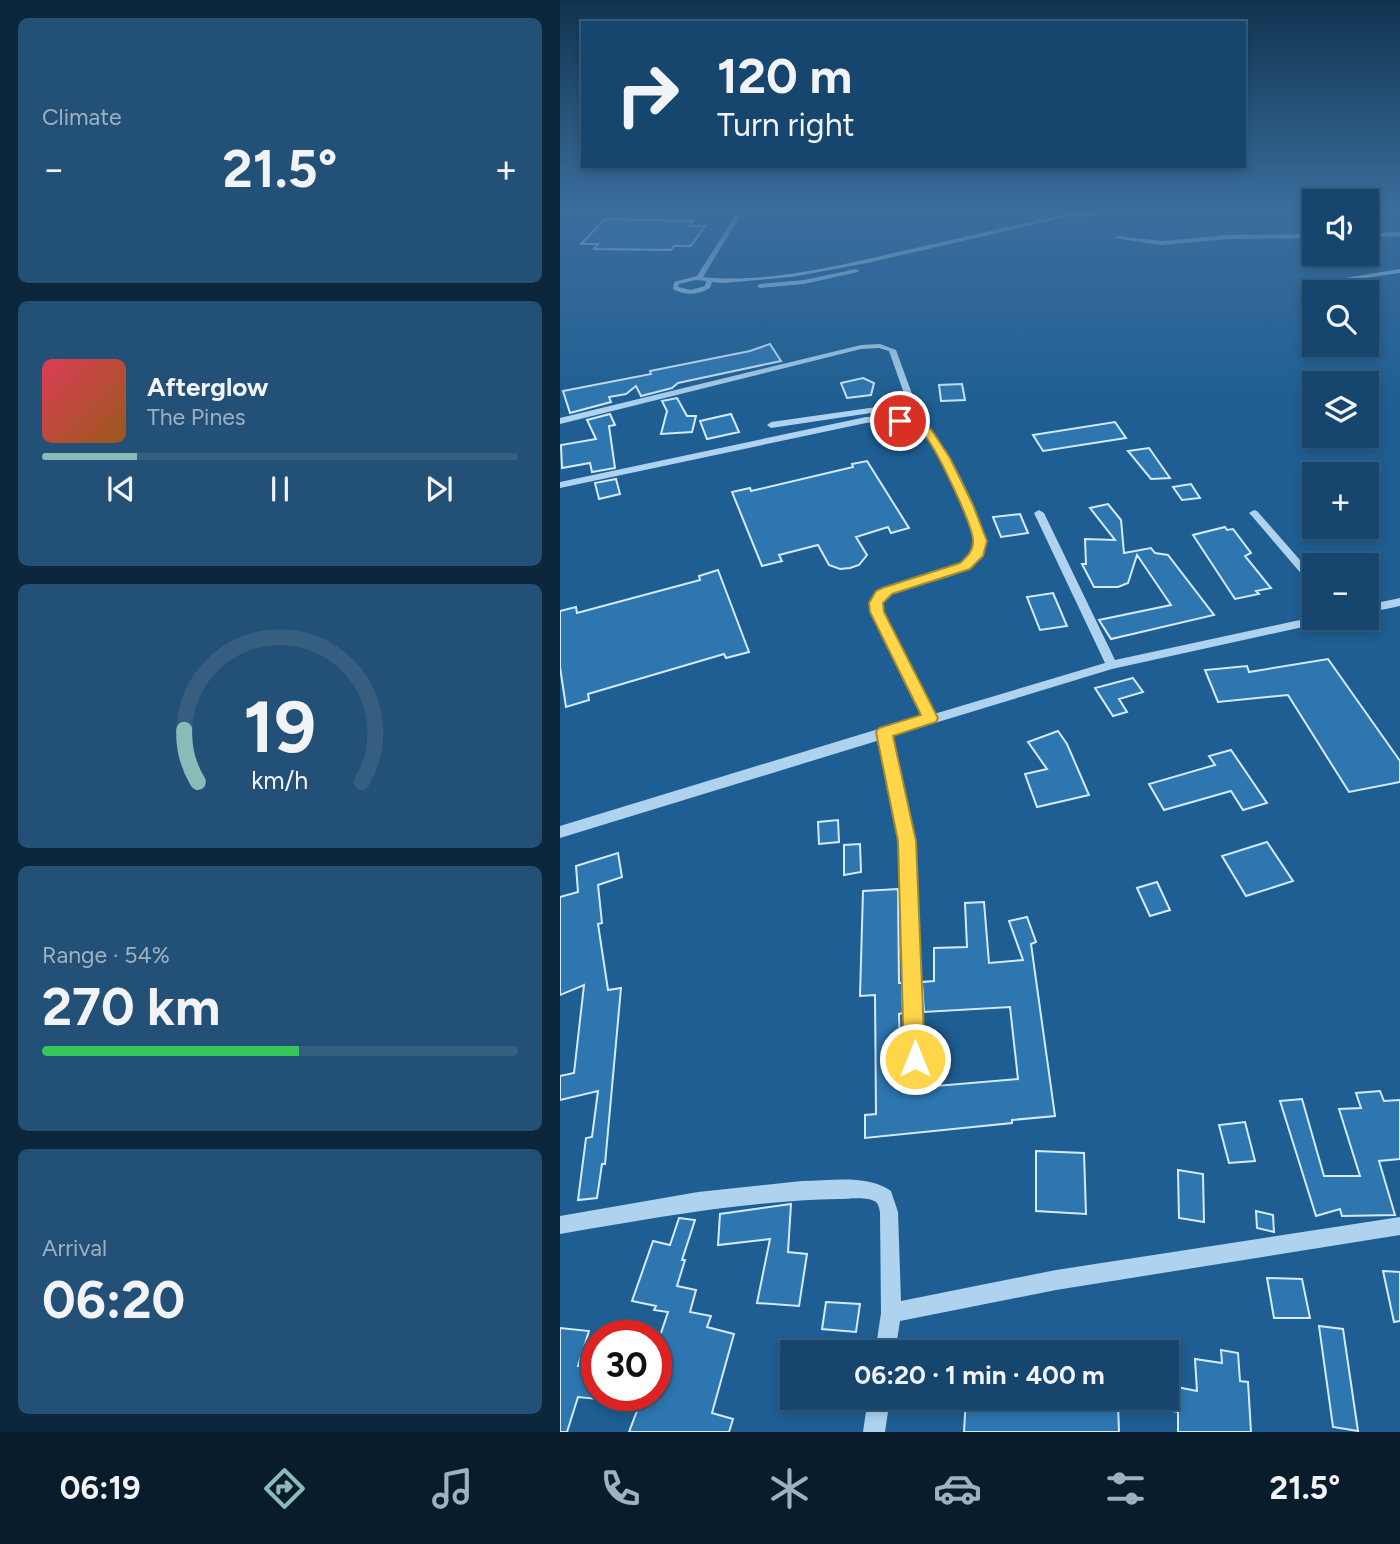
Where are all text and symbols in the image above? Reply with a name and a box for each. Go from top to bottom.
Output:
text: 120 m [717,46,852,105]
icon: right [602,49,693,140]
text: Climate [42,103,121,131]
text: Turn right [717,106,855,144]
text: 21.5° [223,138,337,200]
text: − [42,146,66,192]
text: + [494,146,518,192]
map controls [1302,189,1379,630]
button: sound [1302,189,1379,266]
button: search [1302,280,1379,357]
text: Afterglow [147,371,269,403]
button: layers [1302,371,1379,448]
pin [870,391,930,451]
icon: arrive [881,402,919,440]
text: The Pines [147,403,246,431]
button: + [1302,462,1379,539]
icon: previous [102,470,140,508]
icon: pause [261,470,299,508]
icon: next [420,470,458,508]
button: − [1302,553,1379,630]
text: 19 [244,683,316,770]
text: km/h [251,765,309,795]
text: Range · 54% [42,941,170,969]
text: 270 km [42,976,220,1038]
position arrow [878,1022,952,1096]
text: Arrival [42,1234,107,1262]
text: 06:20 [42,1269,185,1331]
speed limit sign: 30 [581,1320,672,1411]
text: 06:20 · 1 min · 400 m [854,1359,1105,1391]
icon: directions [260,1464,309,1513]
icon: music [428,1464,477,1513]
icon: phone [596,1464,645,1513]
icon: climate [765,1464,814,1513]
icon: car [933,1464,982,1513]
icon: filters [1101,1464,1150,1513]
text: 06:19 [60,1469,141,1507]
text: 21.5° [1270,1469,1340,1507]

